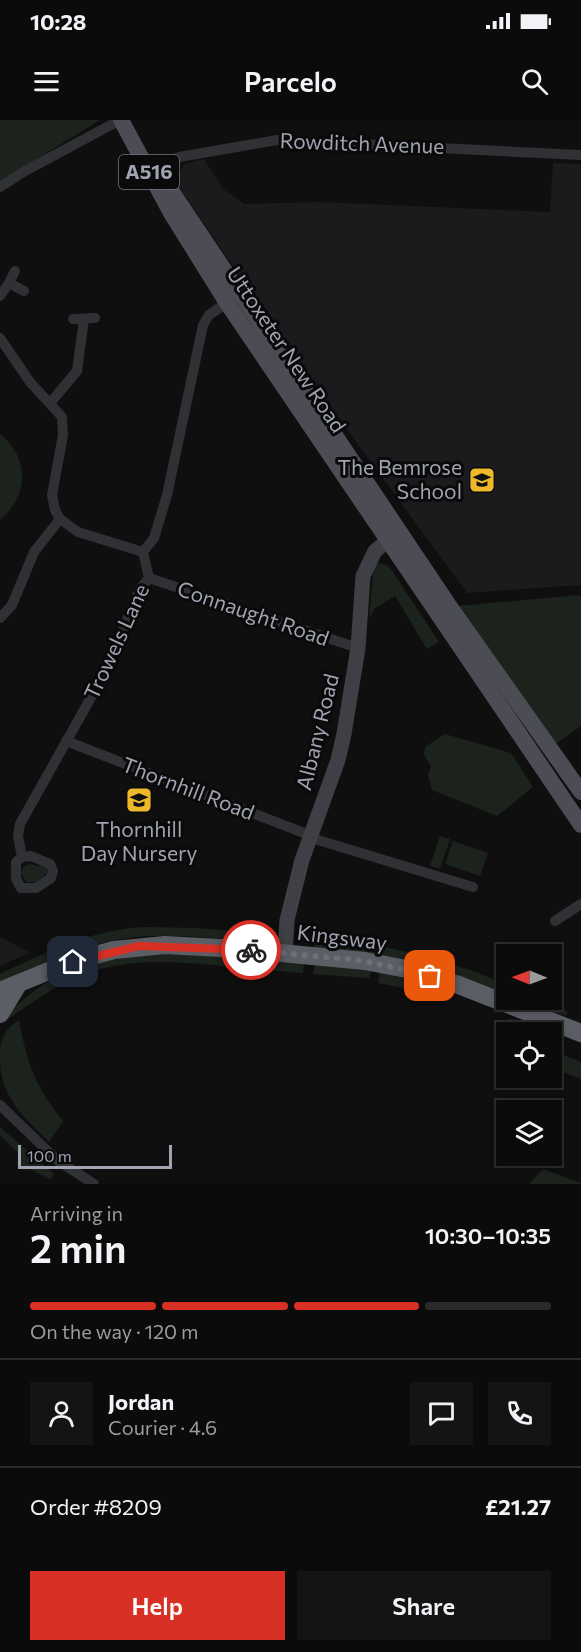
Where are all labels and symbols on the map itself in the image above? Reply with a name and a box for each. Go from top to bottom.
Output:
street label: Rowditch Avenue [279,127,445,158]
road number: A516 [119,155,179,189]
street label: Uttoxeter New Road [222,262,352,437]
place label: The Bemrose School [337,454,462,503]
school or university icon: The Bemrose School [467,465,497,495]
street label: Connaught Road [174,575,333,650]
street label: Trowels Lane [78,580,153,703]
street label: Albany Road [290,671,343,792]
street label: Thornhill Road [119,751,258,824]
school or university icon: Thornhill Day Nursery [124,785,154,815]
place label: Thornhill Day Nursery [81,816,197,865]
street label: Kingsway [296,919,389,954]
courier [221,920,281,980]
pin [47,936,98,987]
north arrow [496,944,562,1010]
pin [404,950,455,1001]
scale bar [18,1142,172,1170]

